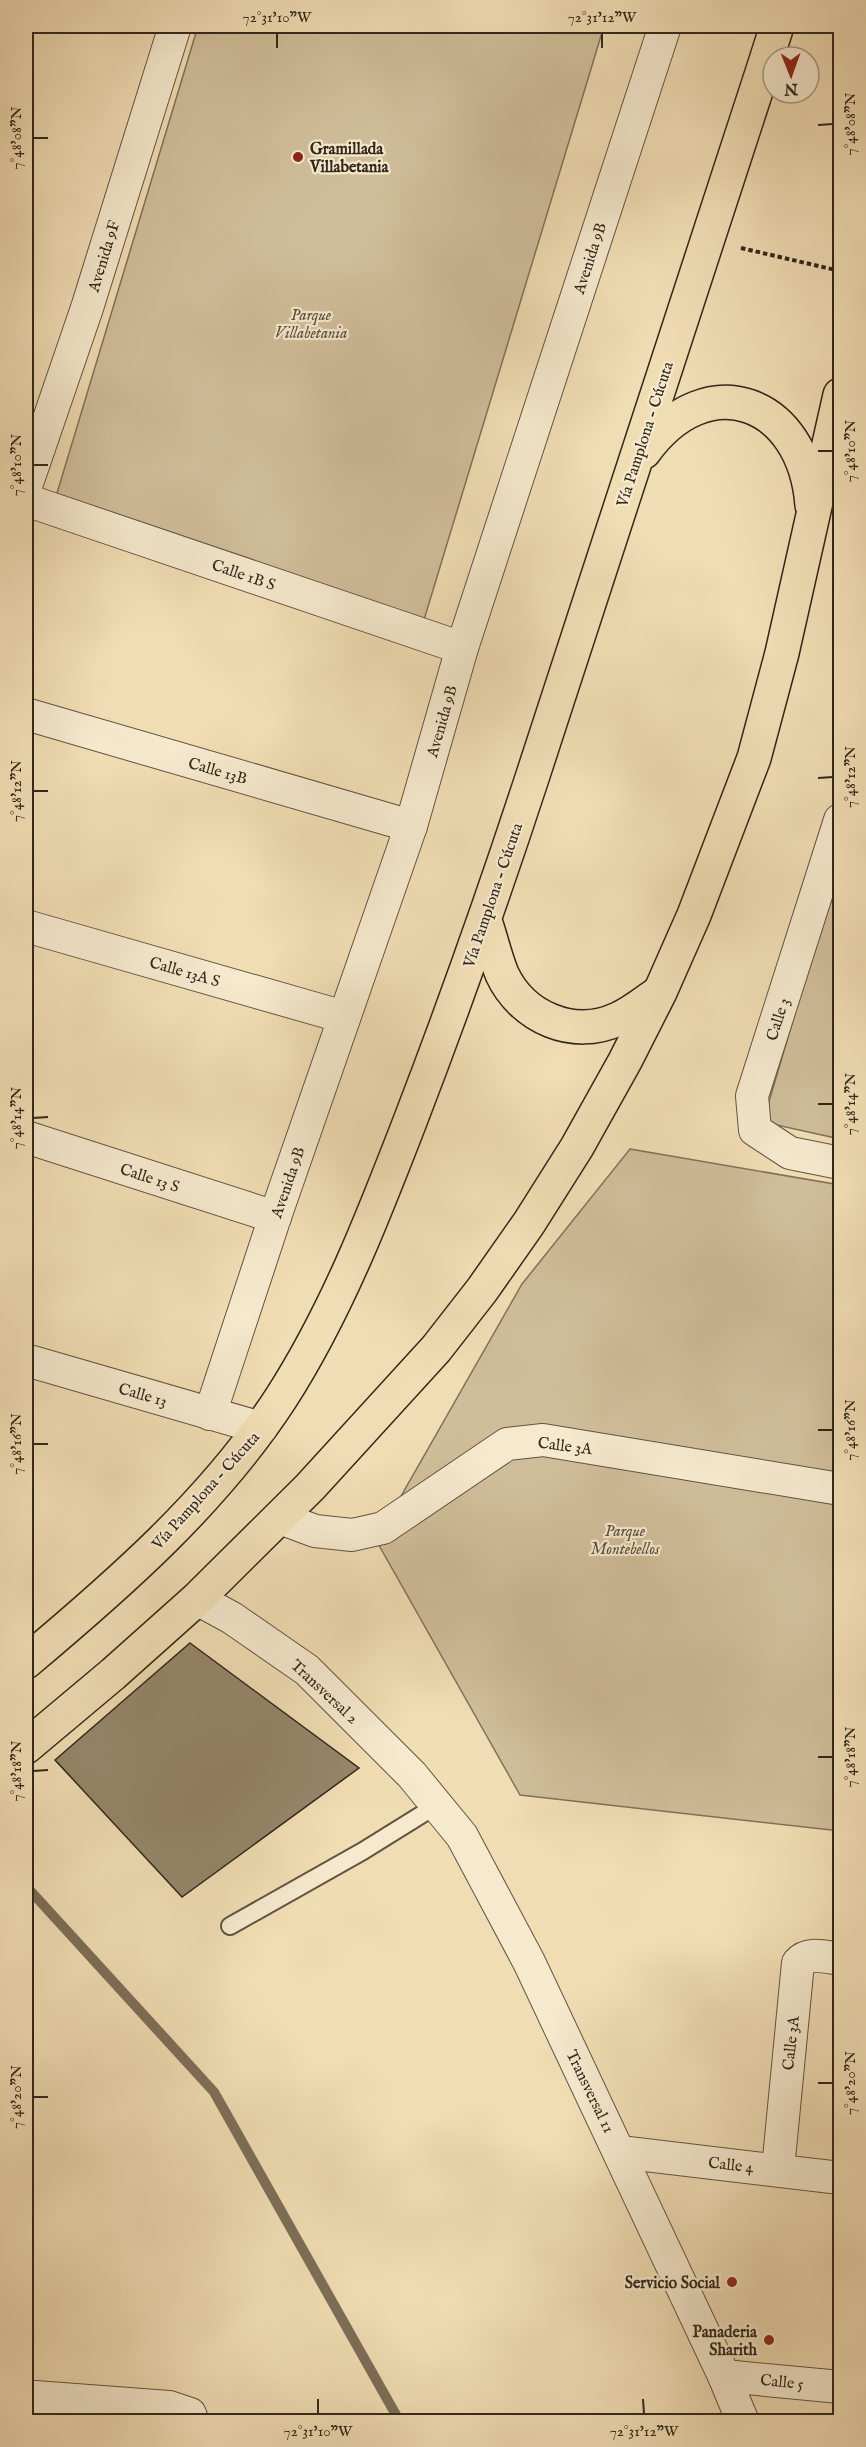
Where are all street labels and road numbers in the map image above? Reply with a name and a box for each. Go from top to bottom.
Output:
street label: Avenida 9F [84,218,125,296]
street label: Avenida 9B [570,220,612,298]
street label: Vía Pamplona - Cúcuta [613,359,679,511]
street label: Calle 1B S [209,556,278,596]
street label: Avenida 9B [423,683,463,761]
street label: Calle 13B [186,754,249,790]
street label: Vía Pamplona - Cúcuta [459,821,528,972]
street label: Calle 13A S [147,953,222,993]
street label: Calle 3 [763,996,795,1044]
street label: Avenida 9B [267,1144,310,1222]
street label: Calle 13 S [117,1160,182,1198]
street label: Calle 13 [116,1379,169,1412]
street label: Vía Pamplona - Cúcuta [148,1428,265,1555]
street label: Calle 3A [536,1434,594,1460]
street label: Transversal 2 [286,1656,362,1729]
street label: Calle 3A [779,2014,805,2071]
street label: Transversal 11 [560,2047,618,2137]
street label: Calle 4 [707,2154,755,2178]
street label: Calle 5 [759,2371,805,2395]

